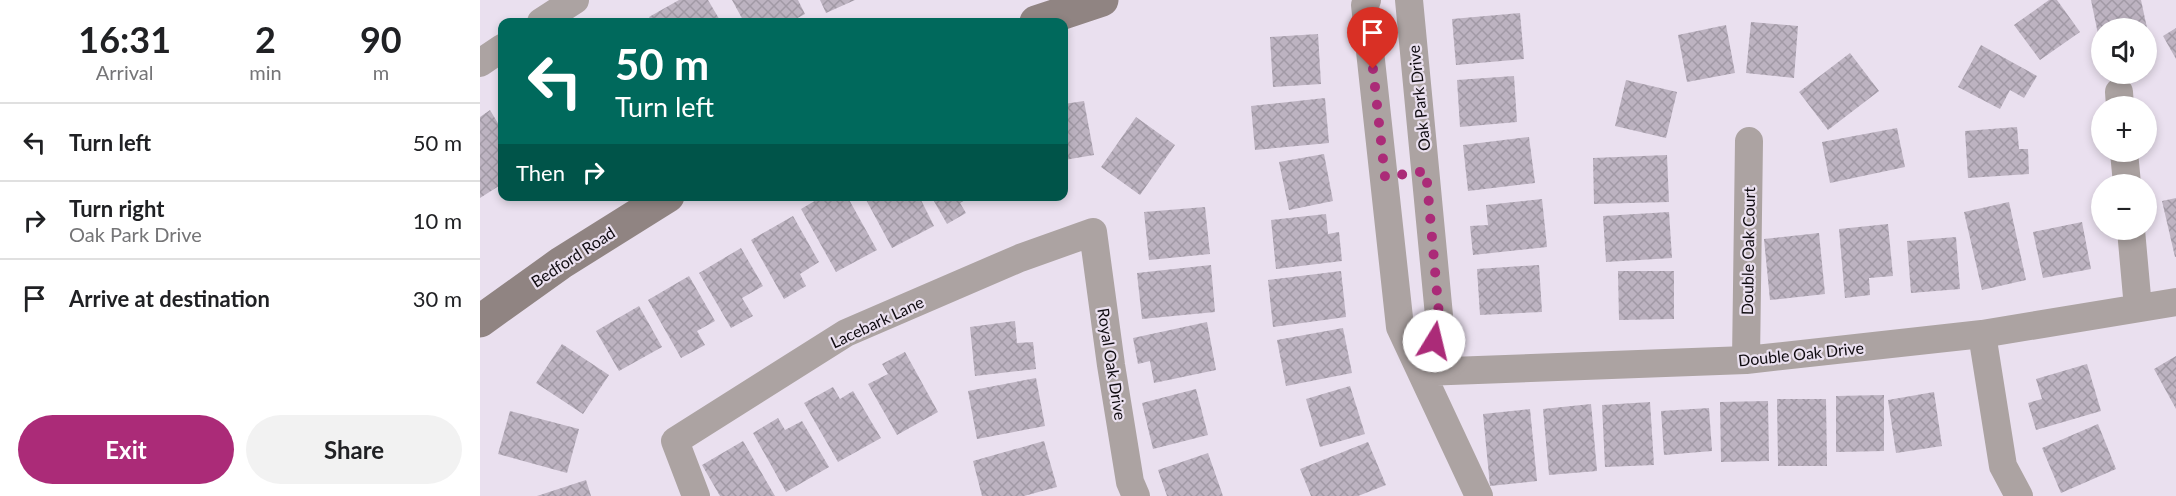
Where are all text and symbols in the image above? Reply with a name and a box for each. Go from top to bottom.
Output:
pin [1347,7,1398,69]
icon: arrive [1356,16,1389,49]
text: 16:31 [78,17,171,61]
text: 2 [255,17,276,61]
text: 90 [360,17,402,61]
map controls [2091,18,2157,240]
button: sound [2091,18,2157,84]
text: 50 m [615,39,709,89]
icon: left [516,42,594,120]
street label: Oak Park Drive [1404,44,1434,152]
text: Arrival [96,60,153,84]
text: min [249,60,282,84]
text: m [373,60,389,84]
text: Turn left [615,90,714,123]
button: + [2091,96,2157,162]
icon: left [18,126,51,159]
text: Turn left [69,129,151,156]
text: 50 m [413,129,462,156]
icon: right [577,156,610,189]
text: Then [516,159,565,186]
button: − [2091,174,2157,240]
street label: Double Oak Court [1737,186,1758,315]
text: Turn right [69,195,164,222]
icon: right [18,204,51,237]
text: 10 m [413,207,462,234]
text: Oak Park Drive [69,222,202,246]
street label: Bedford Road [527,222,618,291]
icon: arrive [18,282,51,315]
text: Arrive at destination [69,285,270,312]
text: 30 m [413,285,462,312]
street label: Lacebark Lane [827,292,926,351]
street label: Royal Oak Drive [1094,307,1131,421]
position arrow [1402,309,1466,373]
street label: Double Oak Drive [1737,337,1865,370]
button: Exit [18,415,234,484]
button: Share [246,415,462,484]

